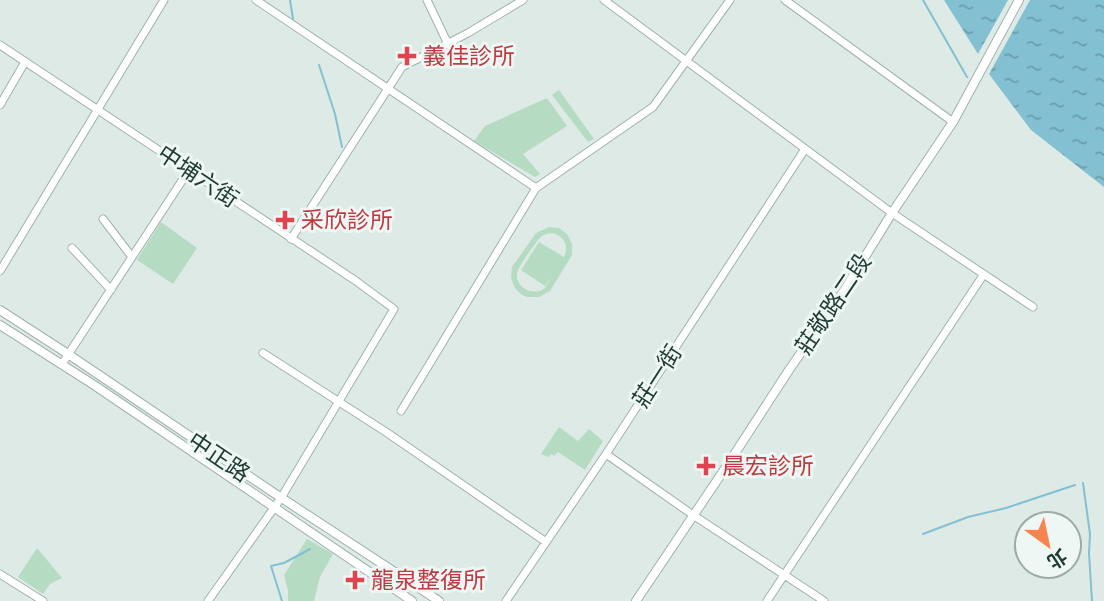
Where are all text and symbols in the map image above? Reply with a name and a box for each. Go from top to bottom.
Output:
place label: 義佳診所 [423,42,515,70]
marker: 義佳診所 [397,46,417,66]
street label: 中埔六街 [152,139,244,213]
place label: 采欣診所 [301,206,393,234]
marker: 采欣診所 [275,210,295,230]
street label: 莊敬路二段 [789,249,877,359]
street label: 莊一街 [626,339,688,413]
street label: 中正路 [183,426,255,488]
place label: 晨宏診所 [722,452,814,480]
marker: 晨宏診所 [696,456,716,476]
north arrow [1013,510,1083,580]
text: 北 [1043,544,1071,574]
place label: 龍泉整復所 [371,566,486,594]
marker: 龍泉整復所 [345,570,365,590]

